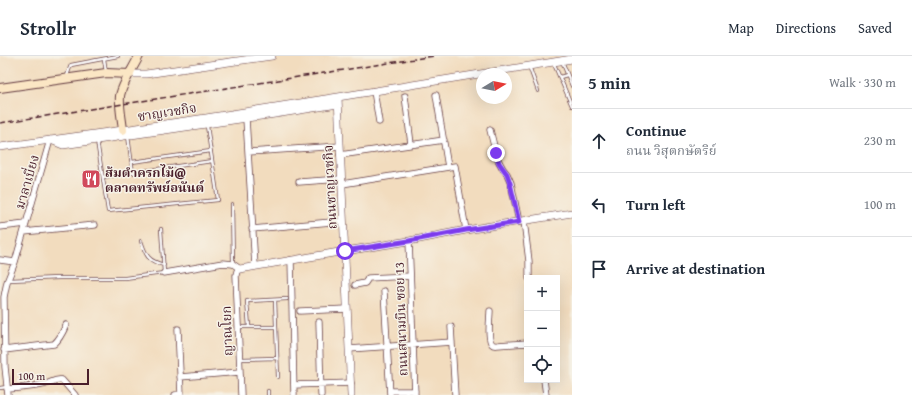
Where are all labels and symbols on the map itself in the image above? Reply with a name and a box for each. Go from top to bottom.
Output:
north arrow [476,68,512,104]
street label: ชาญเวชกิจ [136,98,198,126]
street label: ถนนชาญเวชกิจ [318,144,342,230]
route end [487,144,505,162]
street label: มาลาเบี่ยง [10,153,44,211]
place label: ส้มตำครกไม้@ ตลาดทรัพย์อนันต์ [105,163,205,197]
restaurant icon: ส้มตำครกไม้@ ตลาดทรัพย์อนันต์ [80,168,102,190]
route start [336,242,354,260]
street label: ถนนสนามบิน ซอย 13 [390,262,412,376]
street label: ญาณโยก [217,306,237,356]
scale bar [12,367,89,386]

